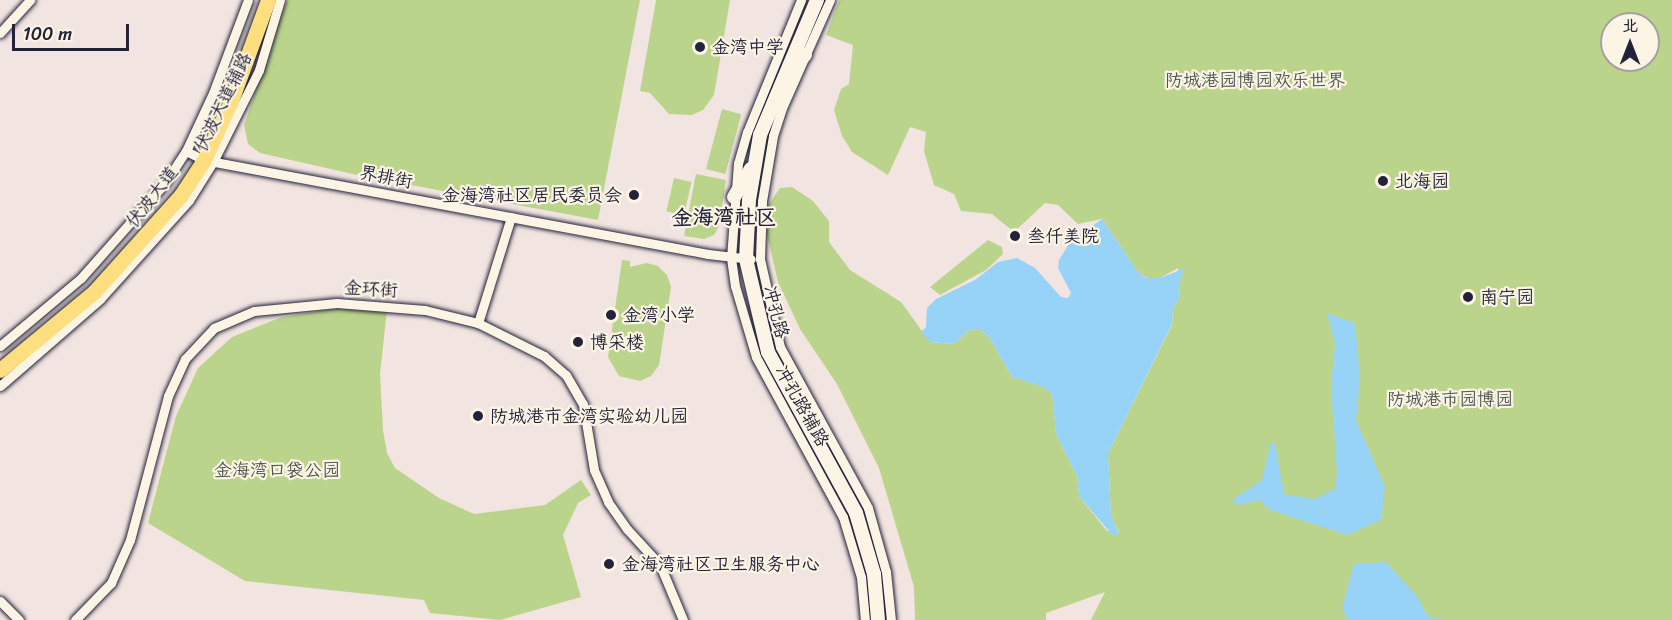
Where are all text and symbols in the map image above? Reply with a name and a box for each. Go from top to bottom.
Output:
text: 北 [1622,11,1638,40]
scale bar [15,12,132,50]
north arrow [1600,12,1660,72]
text: 100 m [23,18,72,50]
place label: 金湾中学 [712,36,784,58]
marker: 金湾中学 [693,40,707,54]
street label: 伏波大道辅路 [190,49,256,155]
park label: 防城港园博园欢乐世界 [1165,69,1345,91]
street label: 界排街 [357,161,415,193]
street label: 伏波大道 [121,162,183,232]
place label: 北海园 [1395,170,1449,192]
marker: 北海园 [1376,174,1390,188]
place label: 金海湾社区居民委员会 [442,184,622,206]
marker: 金海湾社区居民委员会 [627,188,641,202]
district label: 金海湾社区 [672,204,776,230]
place label: 叁仟美院 [1027,225,1099,247]
marker: 叁仟美院 [1008,229,1022,243]
street label: 金环街 [343,277,399,301]
street label: 冲孔路 [759,283,793,341]
place label: 南宁园 [1480,286,1534,308]
marker: 南宁园 [1461,290,1475,304]
place label: 金湾小学 [623,304,695,326]
marker: 金湾小学 [604,308,618,322]
place label: 博采楼 [590,331,644,353]
marker: 博采楼 [571,335,585,349]
street label: 冲孔路辅路 [771,361,833,451]
park label: 防城港市园博园 [1387,388,1513,410]
place label: 防城港市金湾实验幼儿园 [490,405,688,427]
marker: 防城港市金湾实验幼儿园 [471,409,485,423]
park label: 金海湾口袋公园 [214,459,340,481]
place label: 金海湾社区卫生服务中心 [622,553,820,575]
marker: 金海湾社区卫生服务中心 [600,555,618,573]

